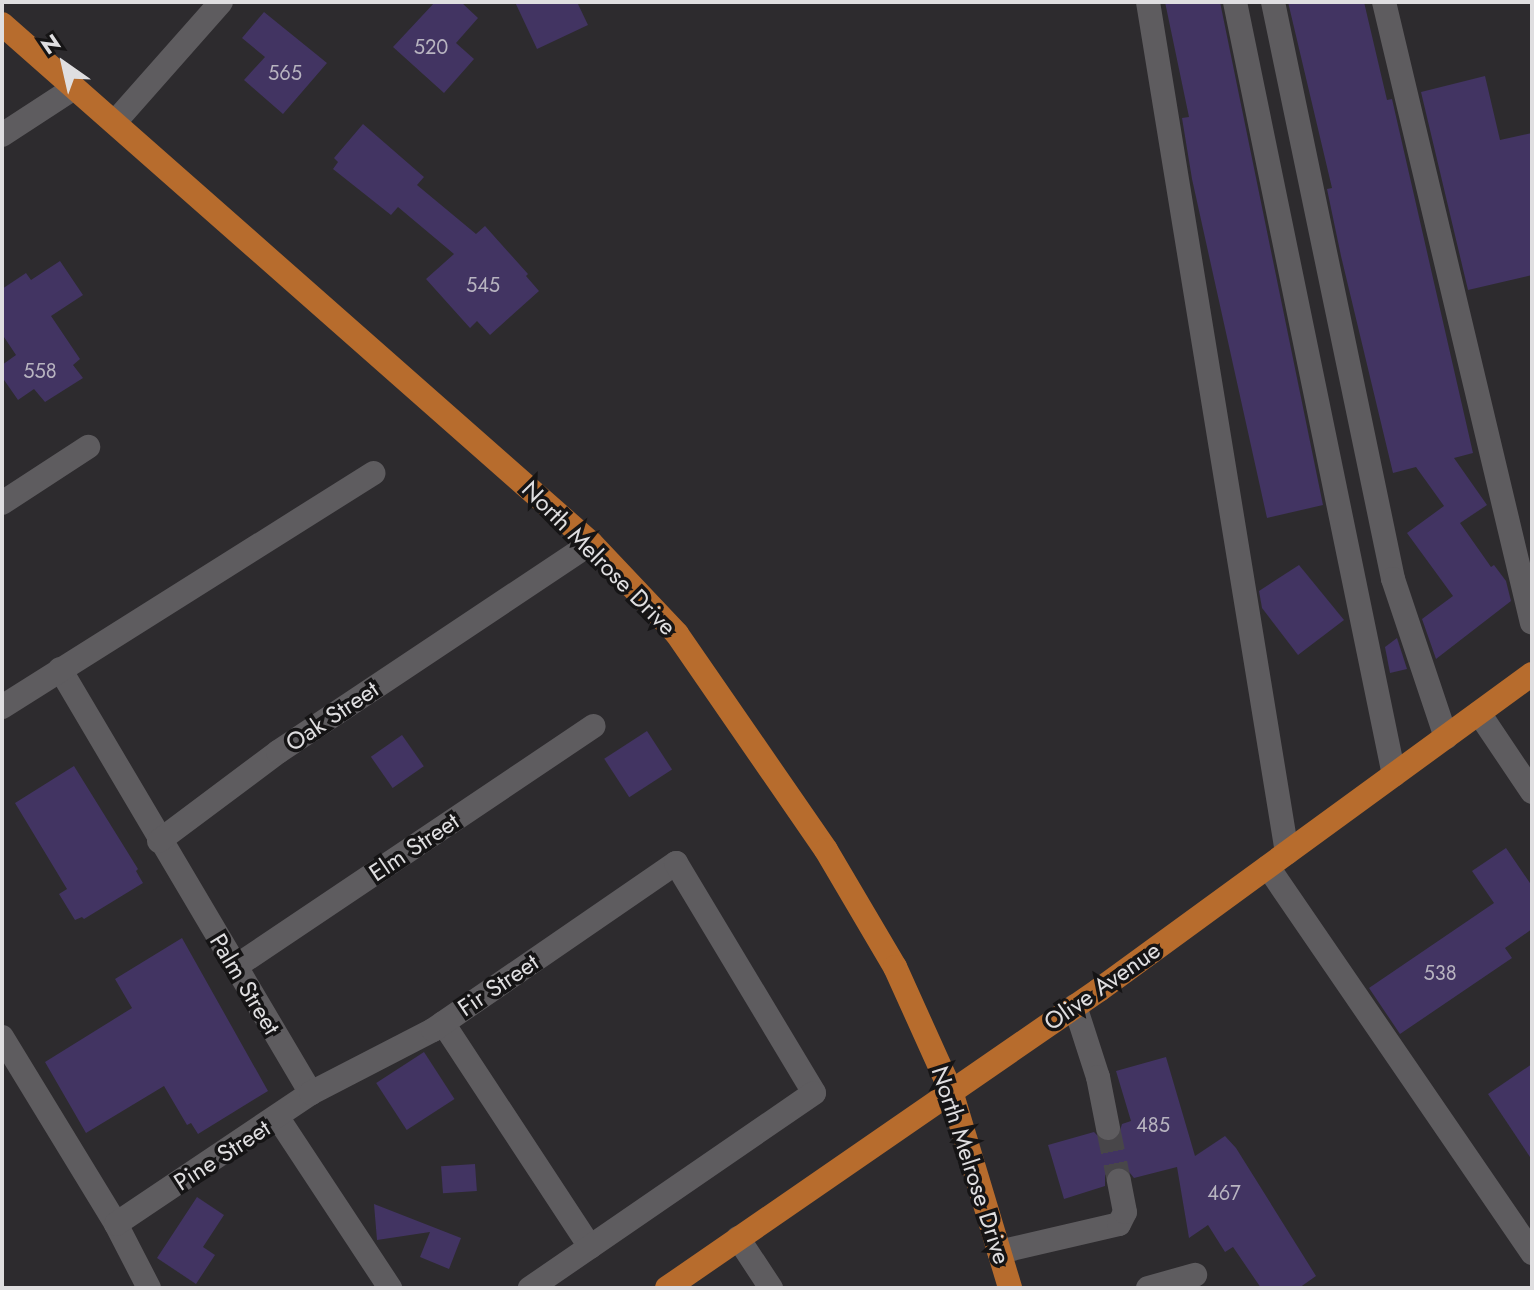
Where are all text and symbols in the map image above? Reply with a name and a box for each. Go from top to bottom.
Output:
north arrow [24,24,104,104]
text: N [34,26,67,62]
house number: 520 [414,35,448,59]
house number: 565 [268,61,302,85]
house number: 545 [466,273,500,297]
house number: 558 [23,359,57,383]
street label: North Melrose Drive [516,475,682,641]
street label: Oak Street [280,675,384,757]
street label: Elm Street [364,807,464,887]
street label: Palm Street [204,928,286,1040]
street label: Olive Avenue [1038,935,1166,1037]
street label: Fir Street [452,948,544,1022]
house number: 538 [1423,961,1457,985]
street label: North Melrose Drive [925,1062,1017,1268]
street label: Pine Street [169,1113,275,1197]
house number: 485 [1136,1113,1170,1137]
house number: 467 [1207,1181,1241,1205]

